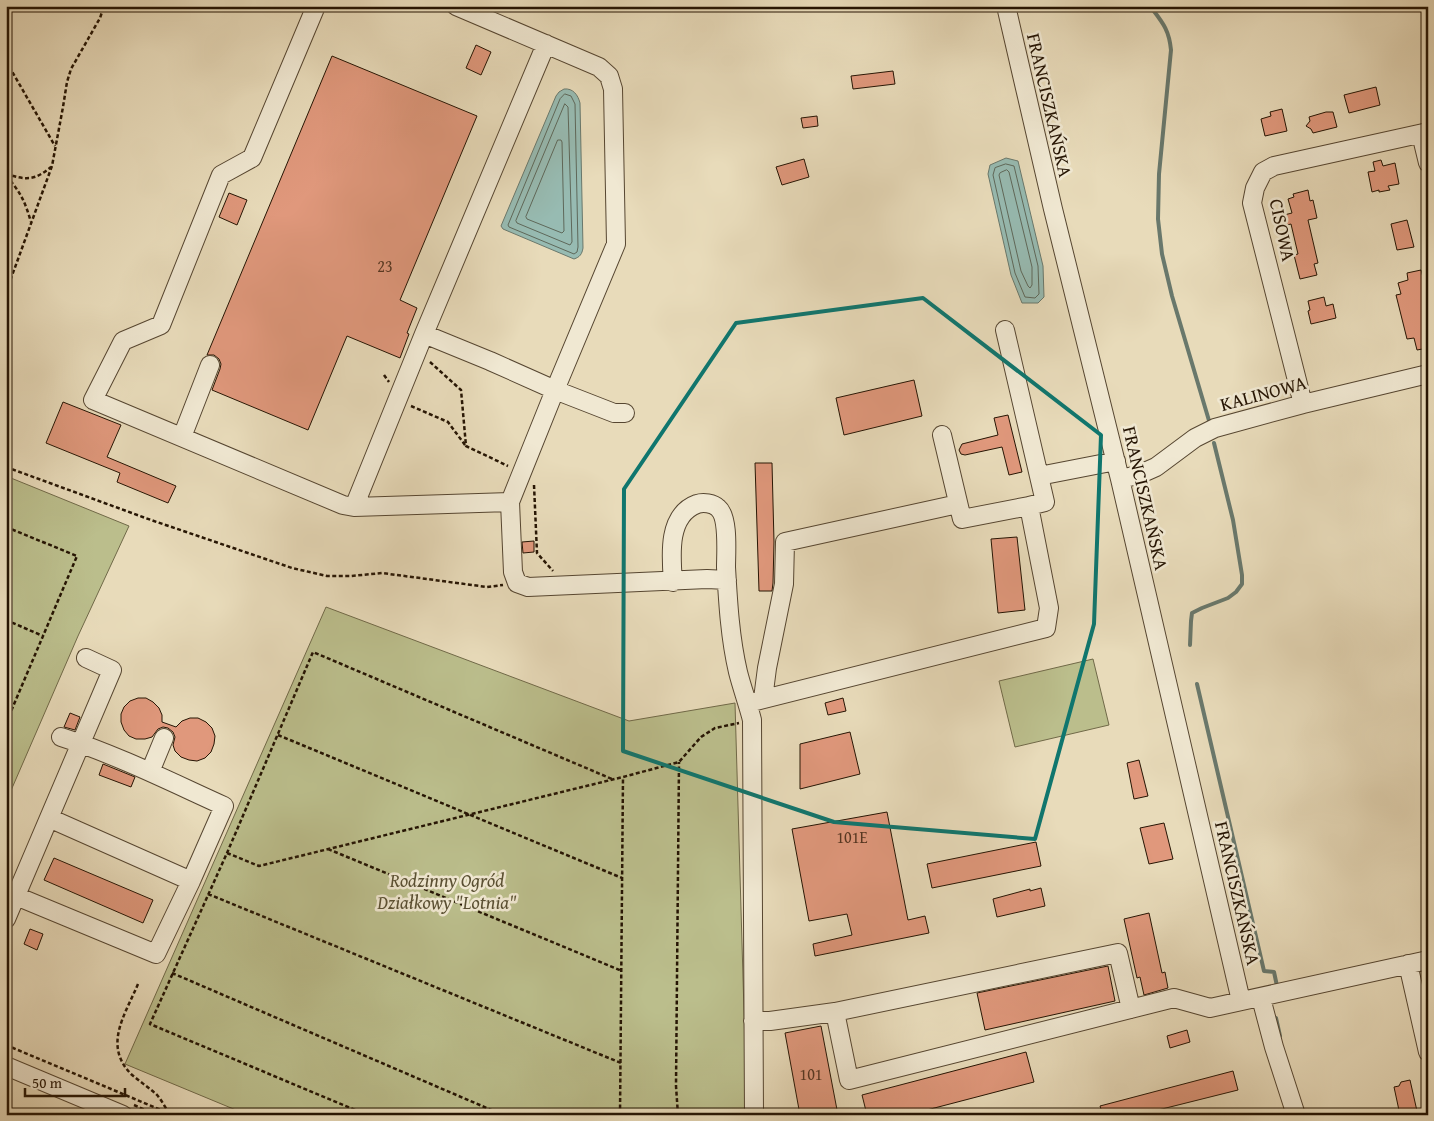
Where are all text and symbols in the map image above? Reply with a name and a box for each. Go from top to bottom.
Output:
street label: FRANCISZKAŃSKA [1020,30,1080,180]
street label: CISOWA [1263,196,1303,264]
house number: 23 [377,254,393,278]
street label: KALINOWA [1217,368,1310,418]
street label: FRANCISZKAŃSKA [1116,423,1176,573]
street label: FRANCISZKAŃSKA [1208,818,1268,968]
house number: 101E [836,825,868,849]
park label: Rodzinny Ogród Działkowy "Lotnia" [376,866,517,916]
house number: 101 [799,1062,823,1086]
scale bar [25,1066,125,1098]
text: 50 m [32,1072,63,1093]

